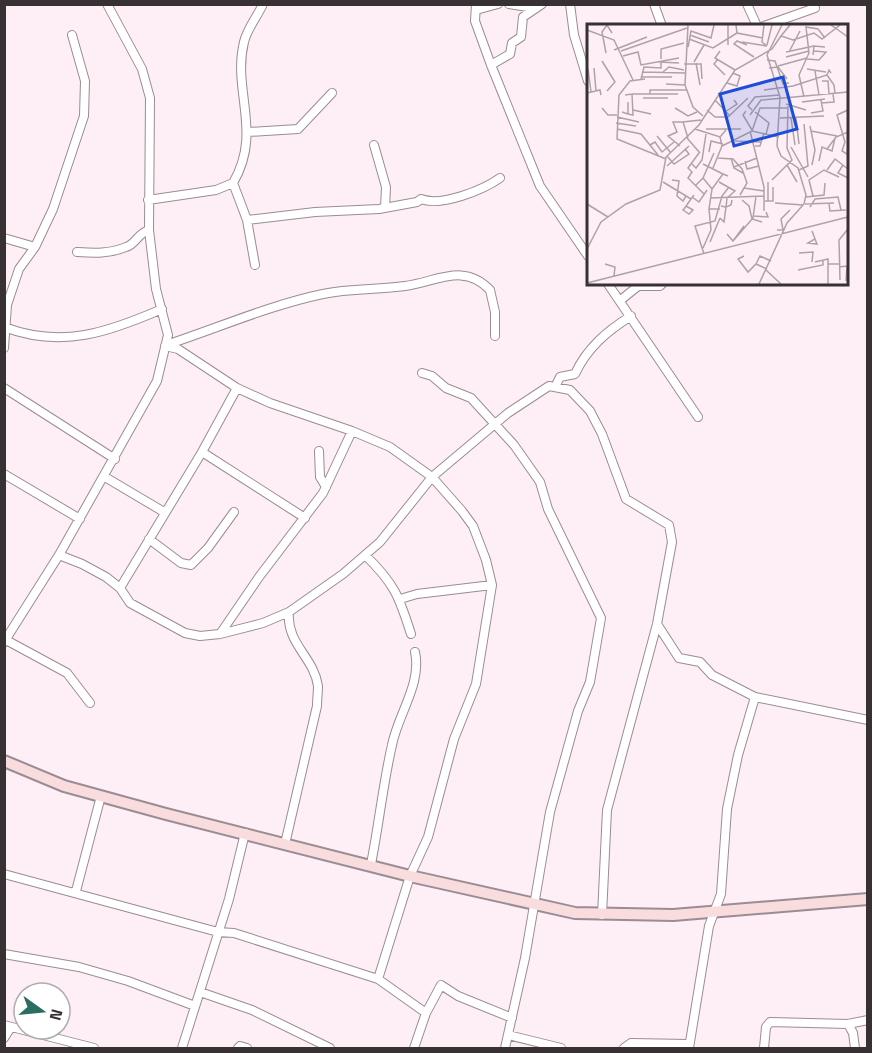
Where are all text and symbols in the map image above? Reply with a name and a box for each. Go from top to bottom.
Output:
inset map [587,24,848,285]
north arrow [12,981,72,1041]
text: N [43,1006,70,1023]

